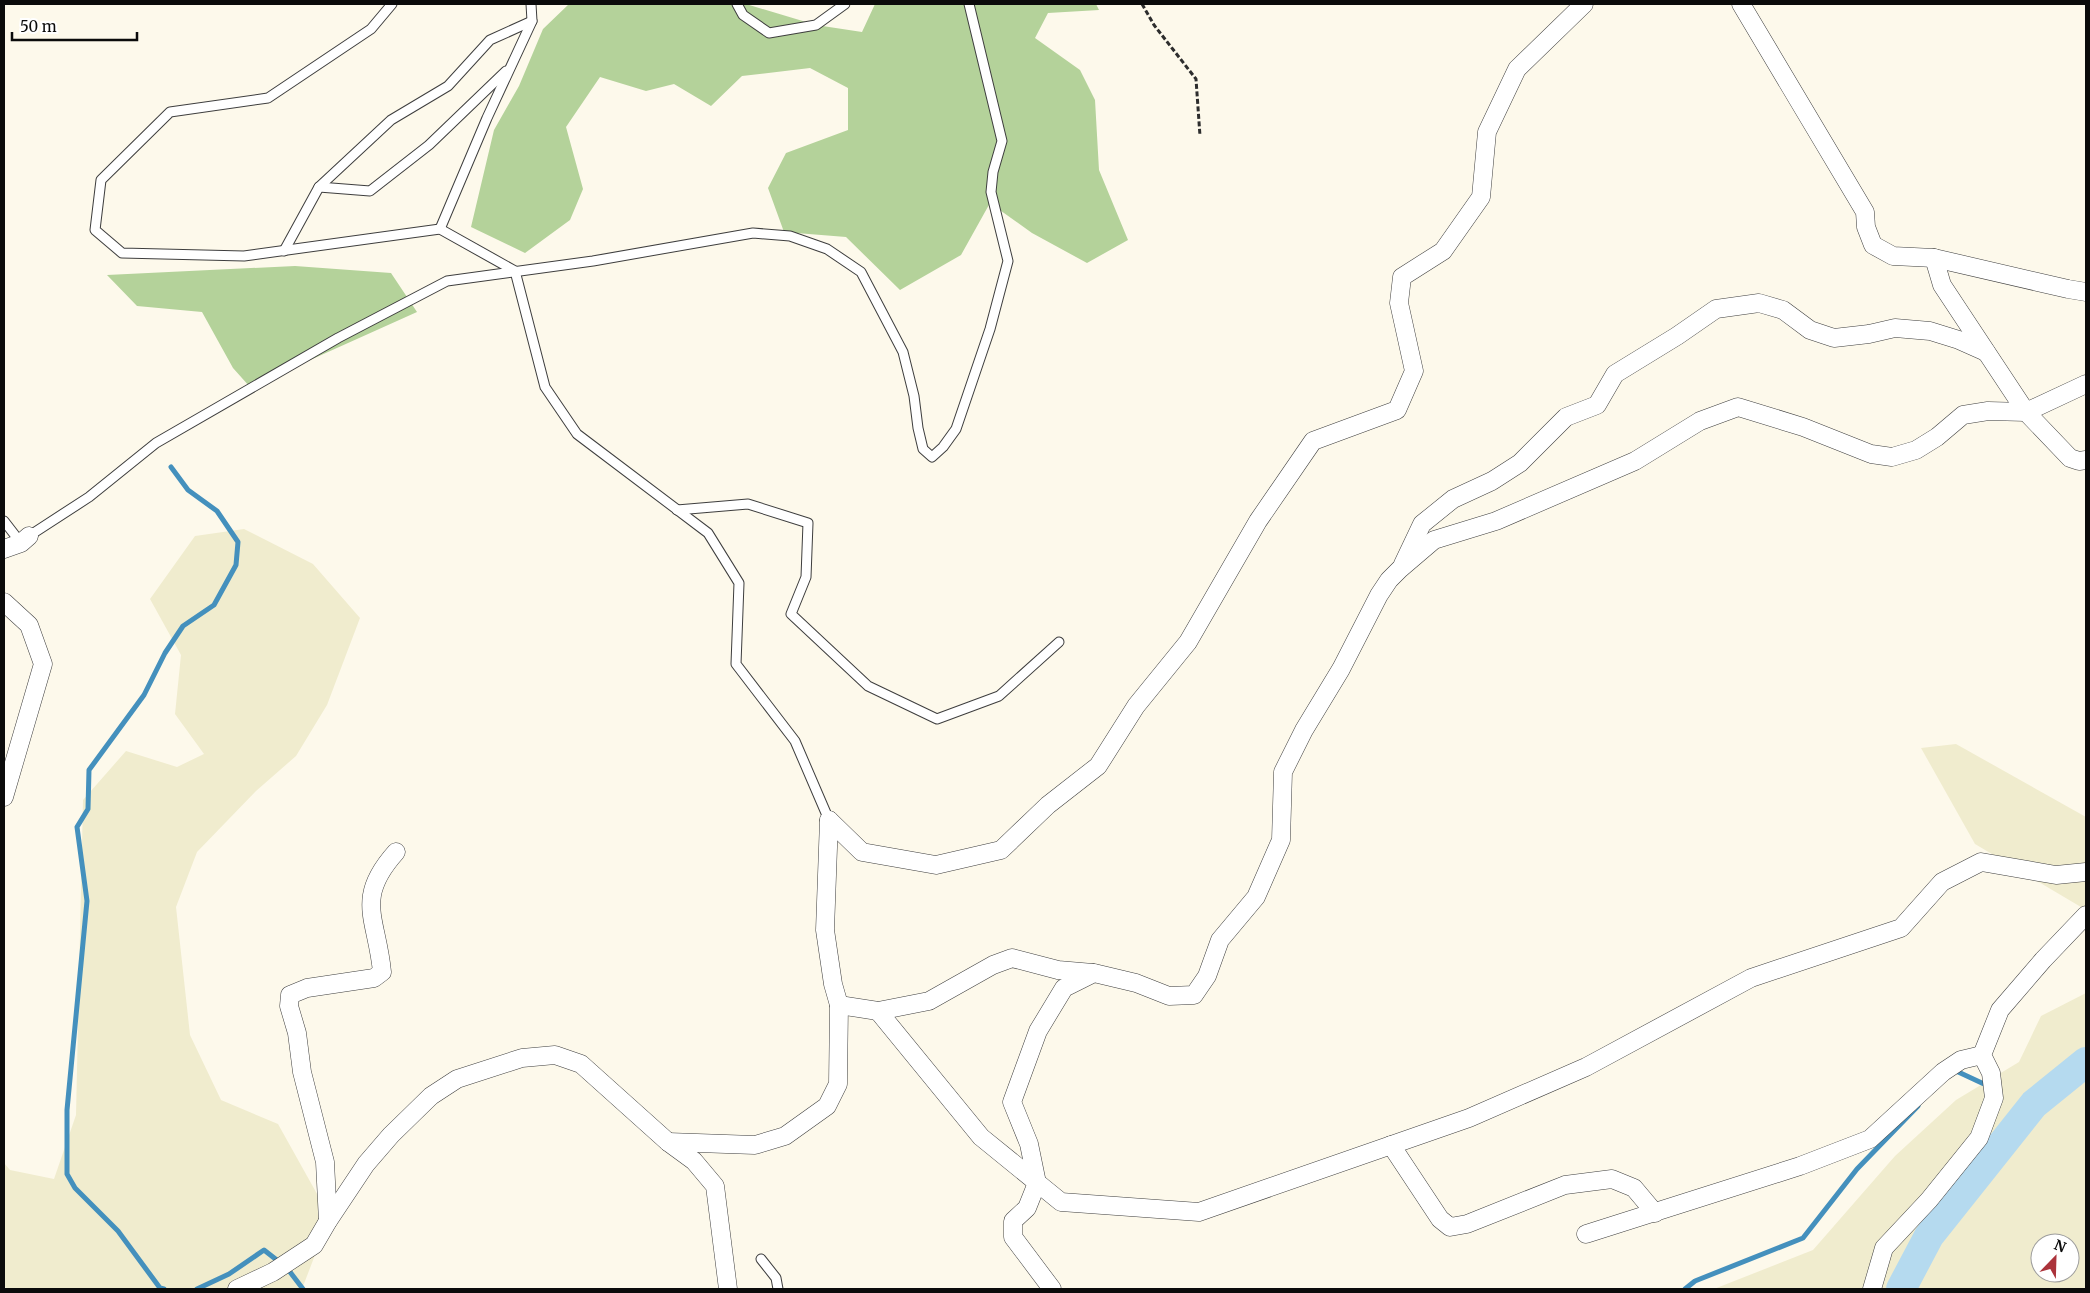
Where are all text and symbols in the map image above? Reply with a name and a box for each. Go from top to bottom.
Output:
scale bar [12,10,138,42]
text: 50 m [20,17,57,36]
north arrow [2030,1233,2080,1283]
text: N [2051,1236,2069,1256]

